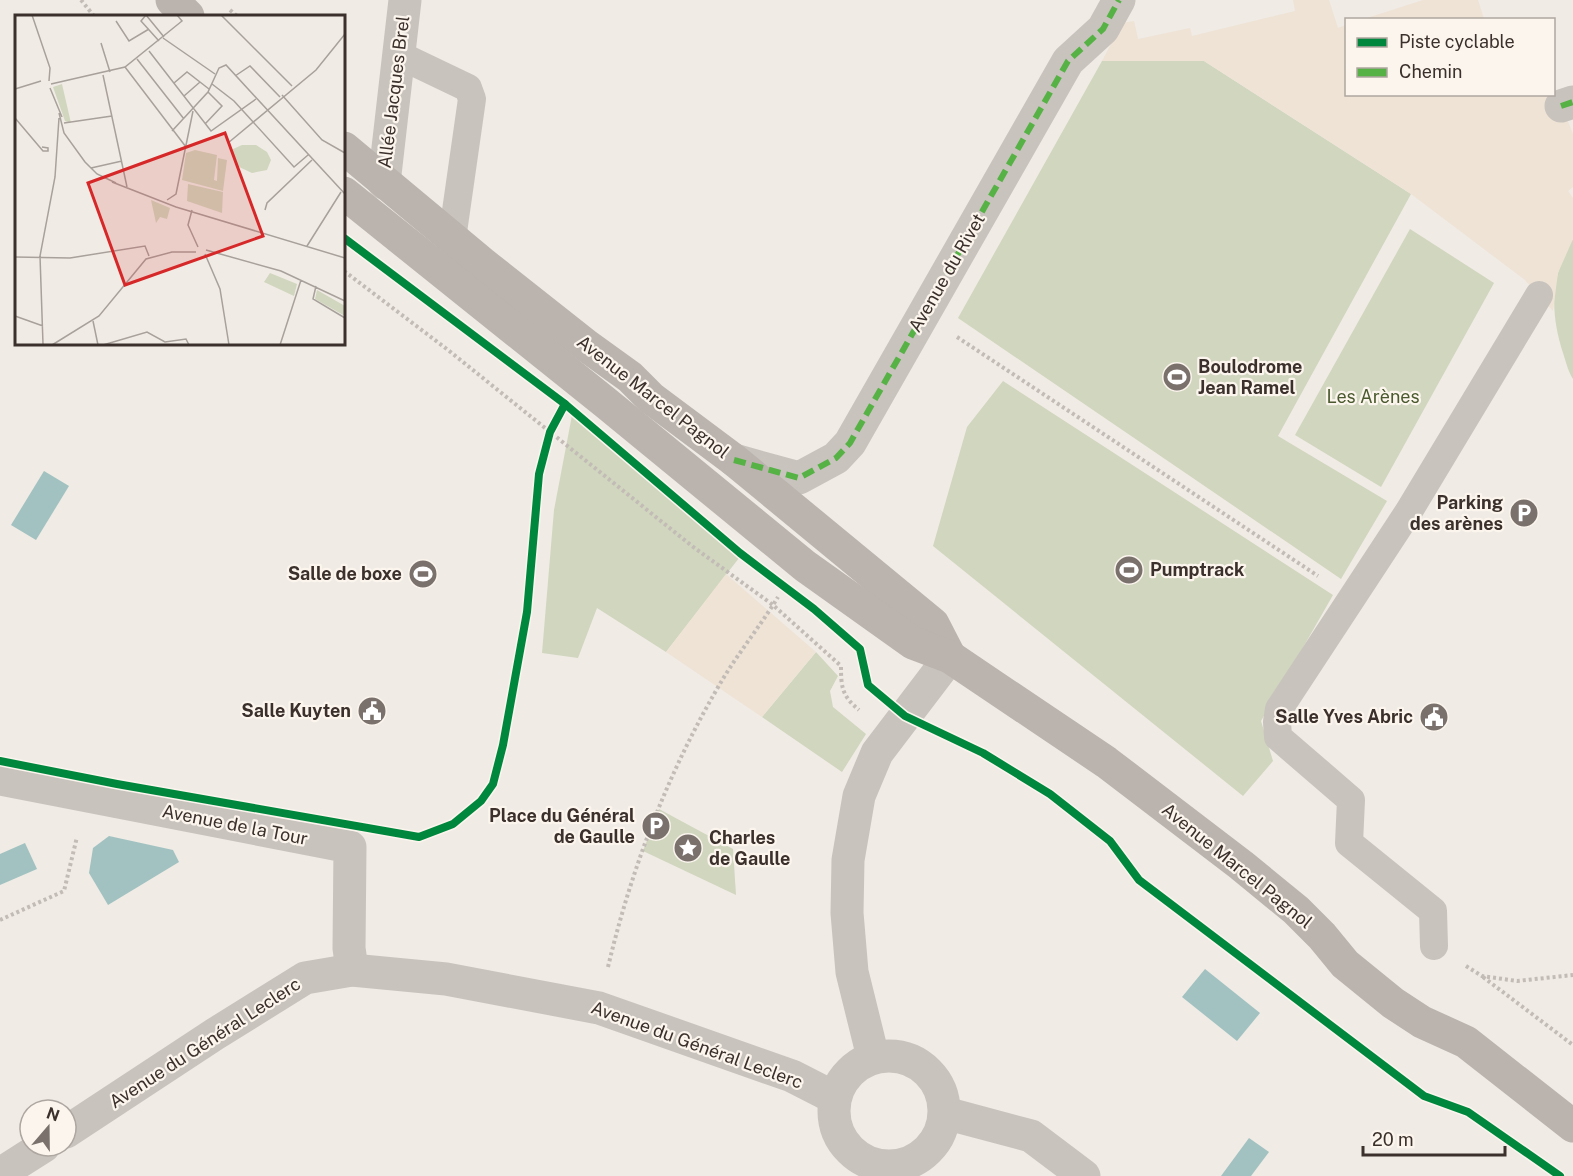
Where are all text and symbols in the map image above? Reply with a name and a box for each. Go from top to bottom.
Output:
street label: Allée Jacques Brel [374,14,413,169]
inset map [15,15,345,345]
legend [1345,18,1555,96]
text: Piste cyclable [1399,31,1515,52]
text: Chemin [1399,61,1463,82]
street label: Avenue du Rivet [904,210,989,336]
street label: Avenue Marcel Pagnol [573,331,733,462]
place label: Boulodrome Jean Ramel [1198,356,1303,398]
sports icon: Boulodrome Jean Ramel [1161,361,1193,393]
park label: Les Arènes [1326,386,1420,407]
place label: Parking des arènes [1410,492,1503,534]
parking icon: Parking des arènes [1508,497,1540,529]
sports icon: Pumptrack [1113,554,1145,586]
sports icon: Salle de boxe [407,558,439,590]
place label: Pumptrack [1150,559,1245,580]
place label: Salle de boxe [288,563,402,584]
public building icon: Salle Kuyten [356,695,388,727]
place label: Salle Kuyten [241,700,351,721]
public building icon: Salle Yves Abric [1418,701,1450,733]
place label: Salle Yves Abric [1275,706,1413,727]
street label: Avenue Marcel Pagnol [1158,799,1317,933]
street label: Avenue de la Tour [160,800,310,849]
place label: Place du Général de Gaulle [489,805,635,847]
parking icon: Place du Général de Gaulle [640,810,672,842]
place label: Charles de Gaulle [709,827,790,869]
place icon: Charles de Gaulle [672,832,704,864]
street label: Avenue du Général Leclerc [105,973,304,1112]
street label: Avenue du Général Leclerc [588,996,806,1093]
north arrow [18,1098,78,1158]
text: N [44,1103,62,1125]
scale bar [1363,1119,1506,1157]
text: 20 m [1372,1129,1414,1150]

